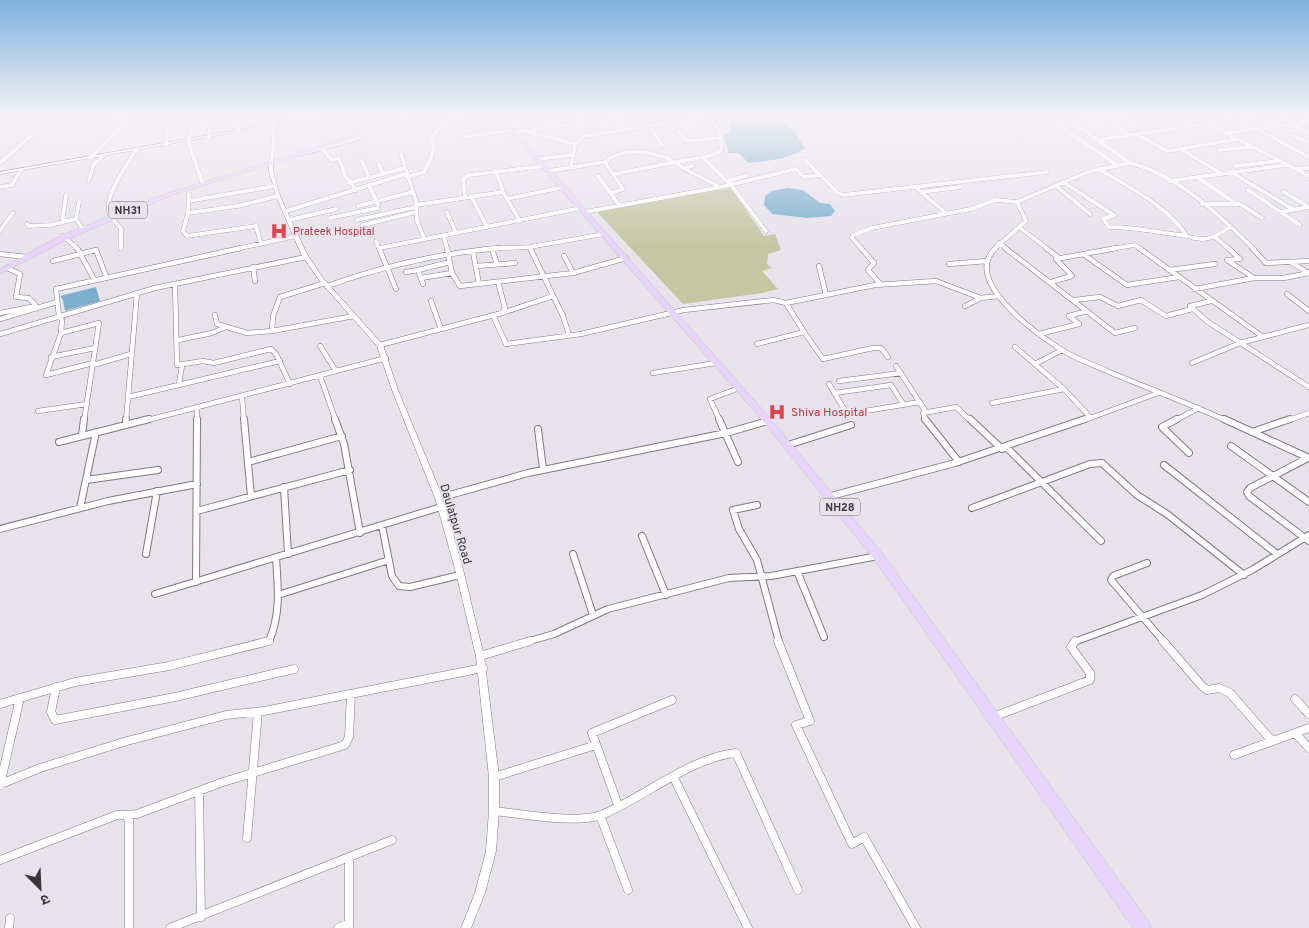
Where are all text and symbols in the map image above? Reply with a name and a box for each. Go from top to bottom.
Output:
road number: NH31 [109,202,147,218]
hospital icon: Prateek Hospital [269,221,289,241]
place label: Prateek Hospital [293,225,375,239]
hospital icon: Shiva Hospital [767,402,787,422]
place label: Shiva Hospital [791,405,867,421]
street label: Daulatpur Road [435,482,475,566]
road number: NH28 [820,498,860,516]
north arrow [15,863,65,913]
text: उ [37,889,52,908]

